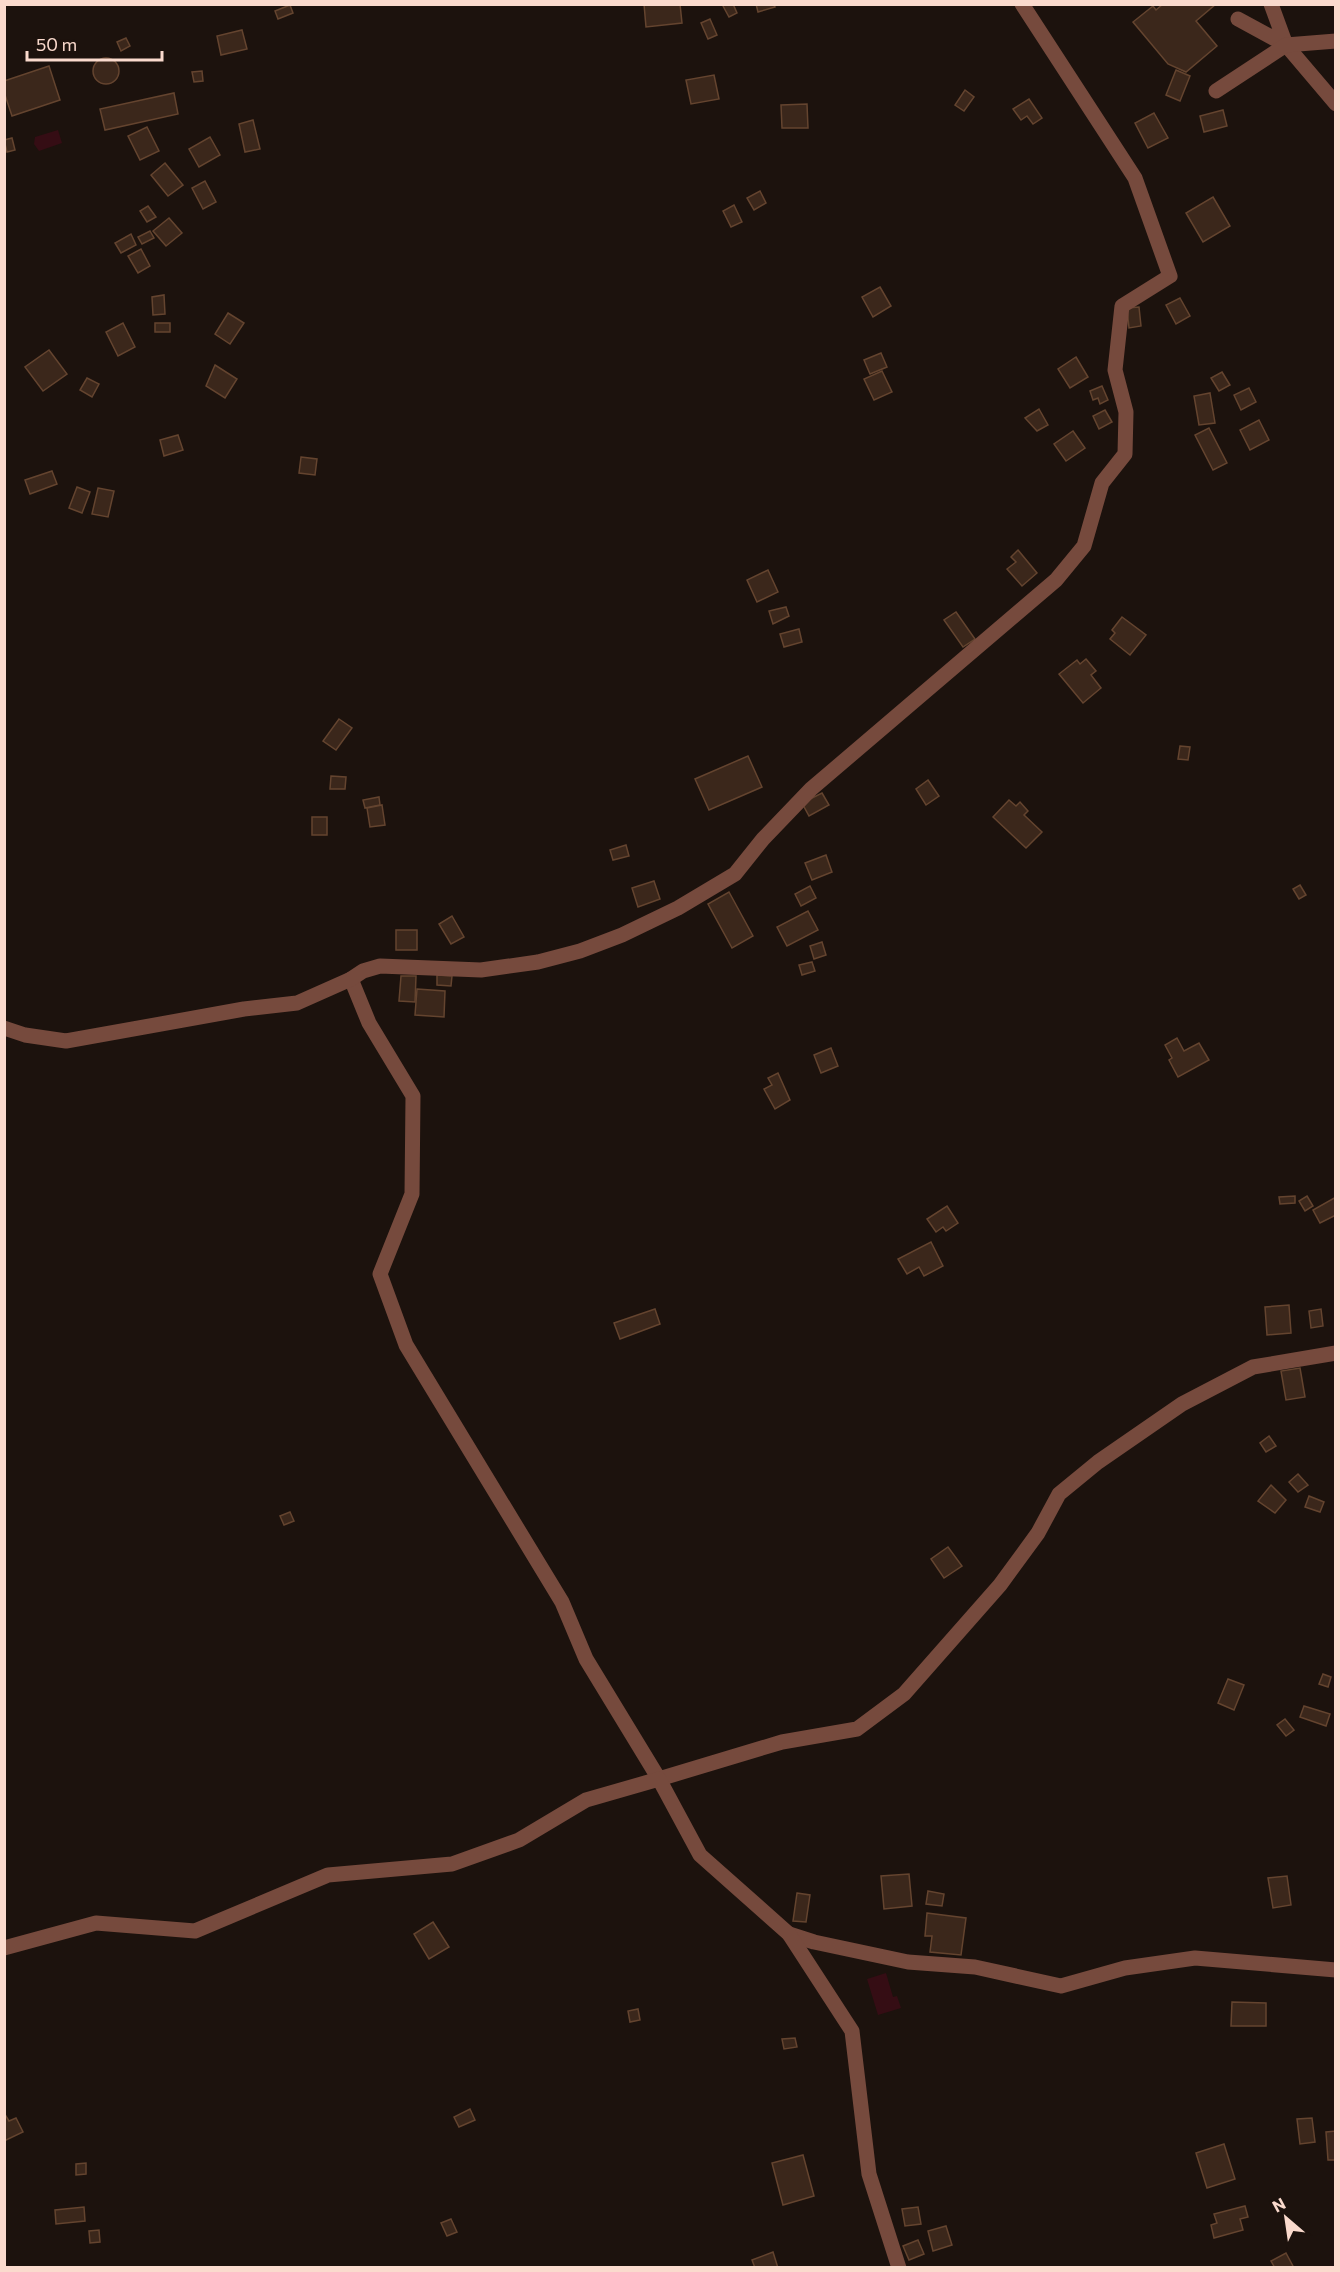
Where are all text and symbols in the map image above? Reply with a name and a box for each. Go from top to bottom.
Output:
scale bar [27,24,162,62]
text: 50 m [36,33,77,55]
north arrow [1256,2188,1316,2248]
text: N [1269,2193,1288,2216]

